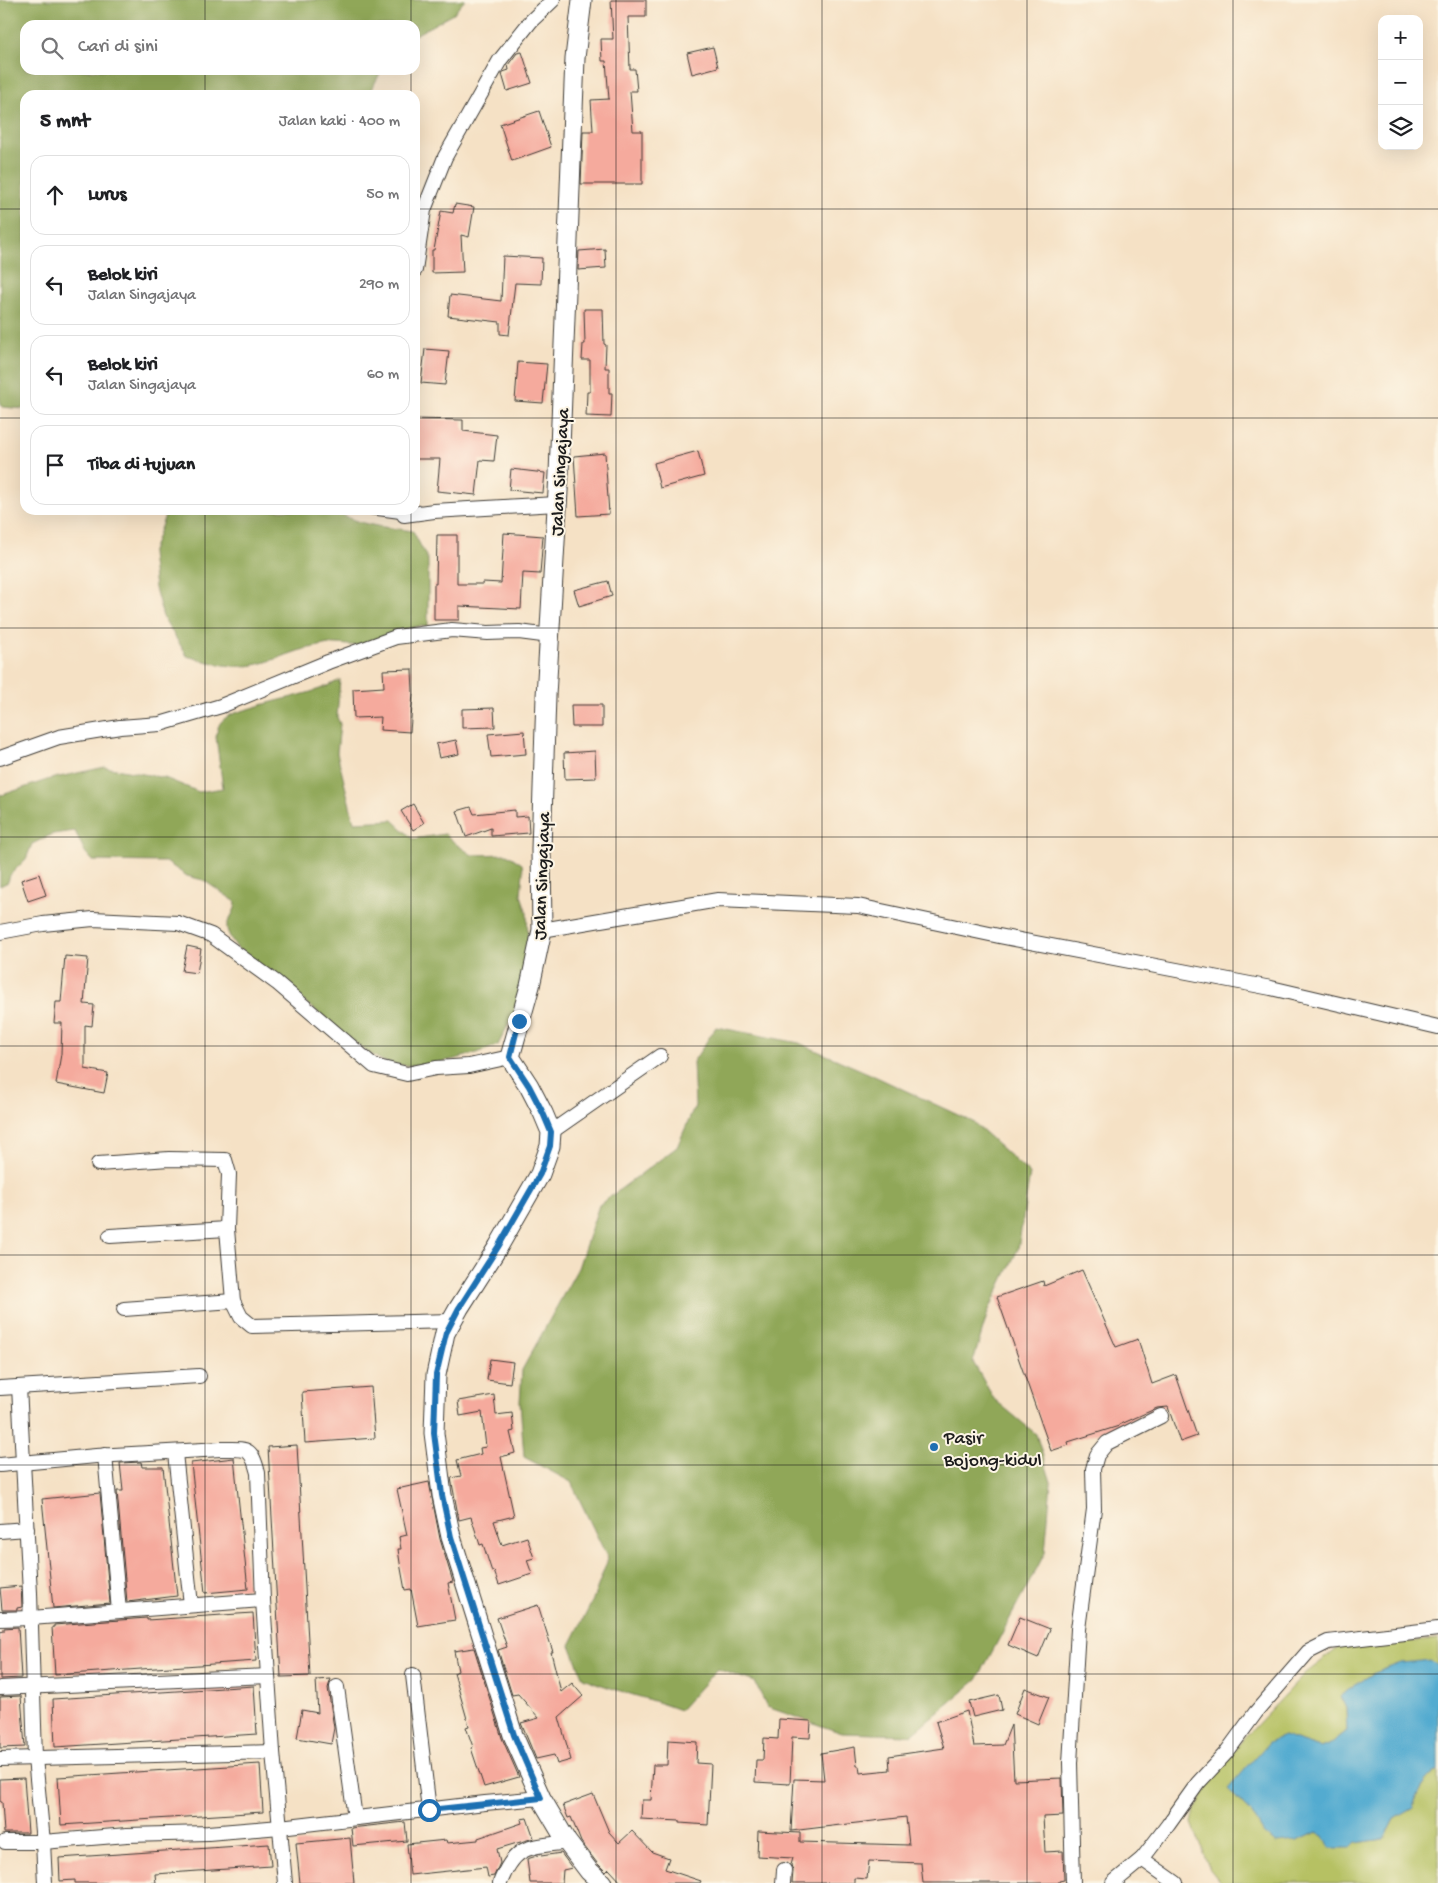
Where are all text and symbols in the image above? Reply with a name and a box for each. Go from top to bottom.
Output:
map controls [1378,15,1423,150]
button: + [1378,15,1423,60]
search box [20,20,420,75]
icon: search [38,34,66,62]
text: Cari di sini [78,36,158,59]
button: − [1378,60,1423,105]
button: layers [1378,105,1423,150]
text: 5 mnt [40,110,89,135]
text: Jalan kaki · 400 m [279,113,400,132]
icon: ahead [41,181,69,209]
text: Lurus [88,184,127,207]
text: 50 m [366,186,399,205]
text: Belok kiri [88,264,158,287]
icon: left [41,271,69,299]
text: 290 m [359,276,399,295]
text: Jalan Singajaya [88,287,196,306]
text: Belok kiri [88,354,158,377]
icon: left [41,361,69,389]
text: 60 m [367,366,399,385]
text: Jalan Singajaya [88,377,196,396]
street label: Jalan Singajaya [547,406,576,537]
icon: arrive [41,451,69,479]
text: Tiba di tujuan [88,454,195,477]
street label: Jalan Singajaya [530,810,557,941]
route end [508,1010,531,1033]
place label: Pasir Bojong-kidul [943,1428,1042,1473]
marker: Pasir Bojong-kidul [928,1441,940,1453]
route start [418,1799,441,1822]

